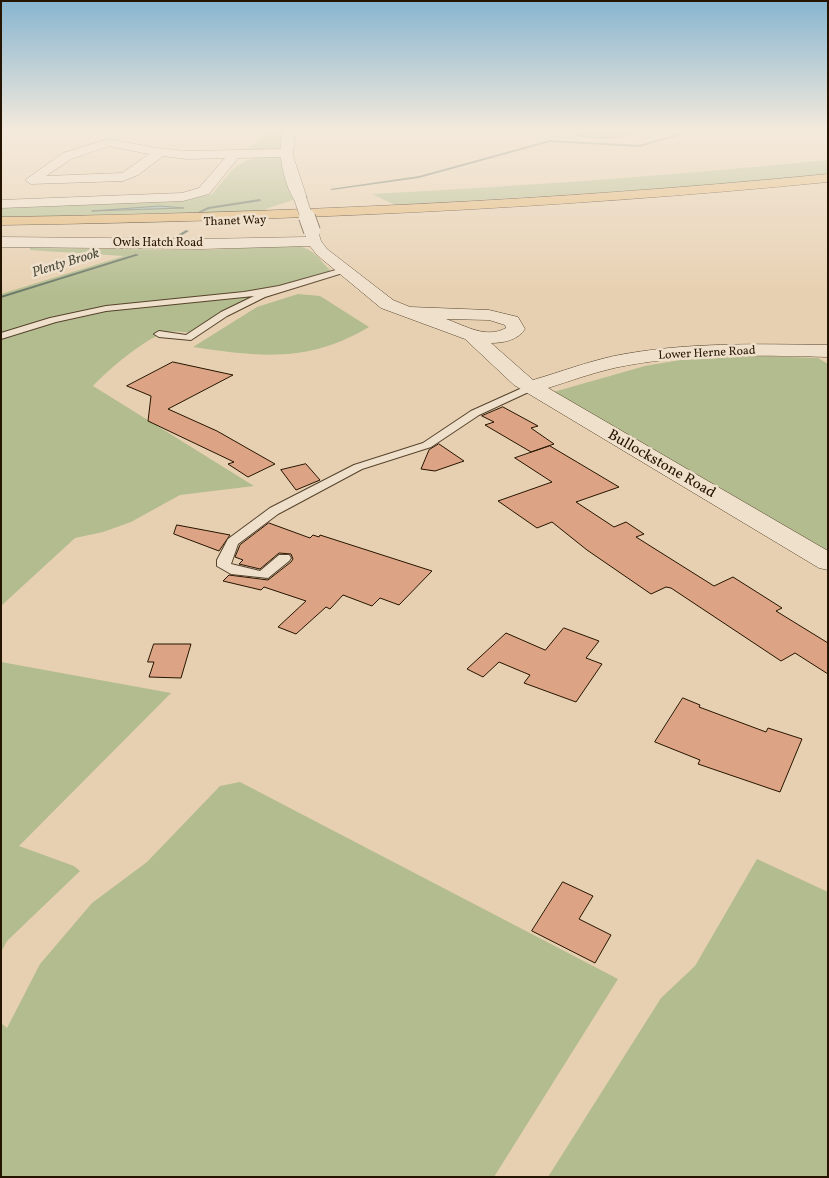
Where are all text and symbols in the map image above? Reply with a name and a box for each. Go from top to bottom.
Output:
street label: Thanet Way [203,214,267,230]
street label: Owls Hatch Road [113,237,203,251]
water label: Plenty Brook [30,246,102,282]
street label: Lower Herne Road [658,344,756,364]
street label: Bullockstone Road [604,427,718,503]

